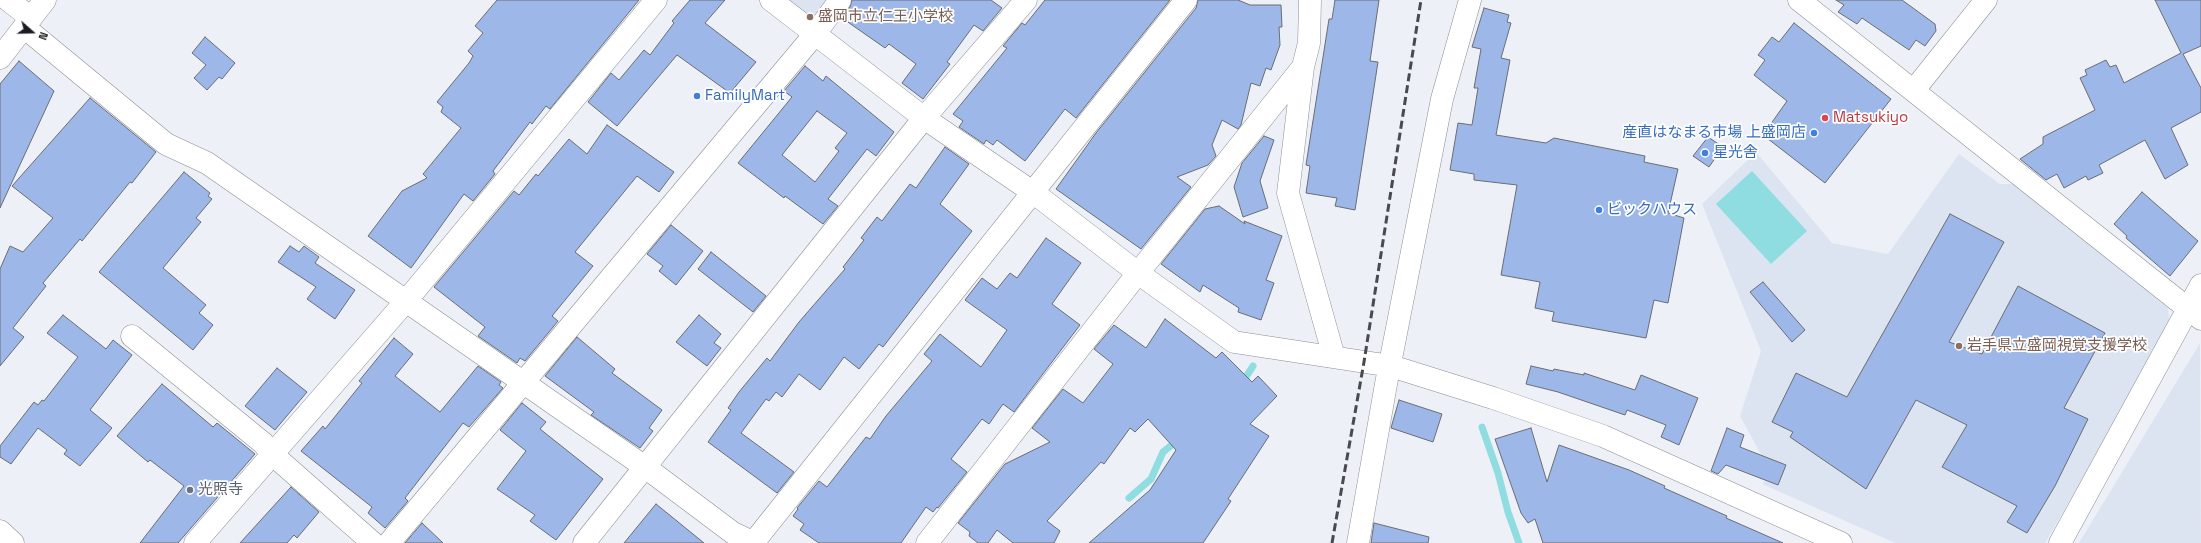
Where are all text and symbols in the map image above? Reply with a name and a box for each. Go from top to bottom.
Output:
place label: 盛岡市立仁王小学校 [818,8,953,26]
north arrow [12,12,52,52]
marker: 盛岡市立仁王小学校 [805,12,815,22]
text: N [35,30,51,42]
place label: FamilyMart [705,87,785,105]
marker: FamilyMart [692,91,702,101]
place label: Matsukiyo [1833,109,1908,127]
marker: Matsukiyo [1820,113,1830,123]
place label: 産直はなまる市場 上盛岡店 [1622,124,1806,142]
marker: 産直はなまる市場 上盛岡店 [1809,128,1819,138]
place label: 星光舎 [1713,144,1758,162]
marker: 星光舎 [1700,148,1710,158]
place label: ビックハウス [1607,201,1697,219]
marker: ビックハウス [1594,205,1604,215]
place label: 岩手県立盛岡視覚支援学校 [1967,337,2147,355]
marker: 岩手県立盛岡視覚支援学校 [1954,341,1964,351]
place label: 光照寺 [198,481,243,499]
marker: 光照寺 [185,485,195,495]

